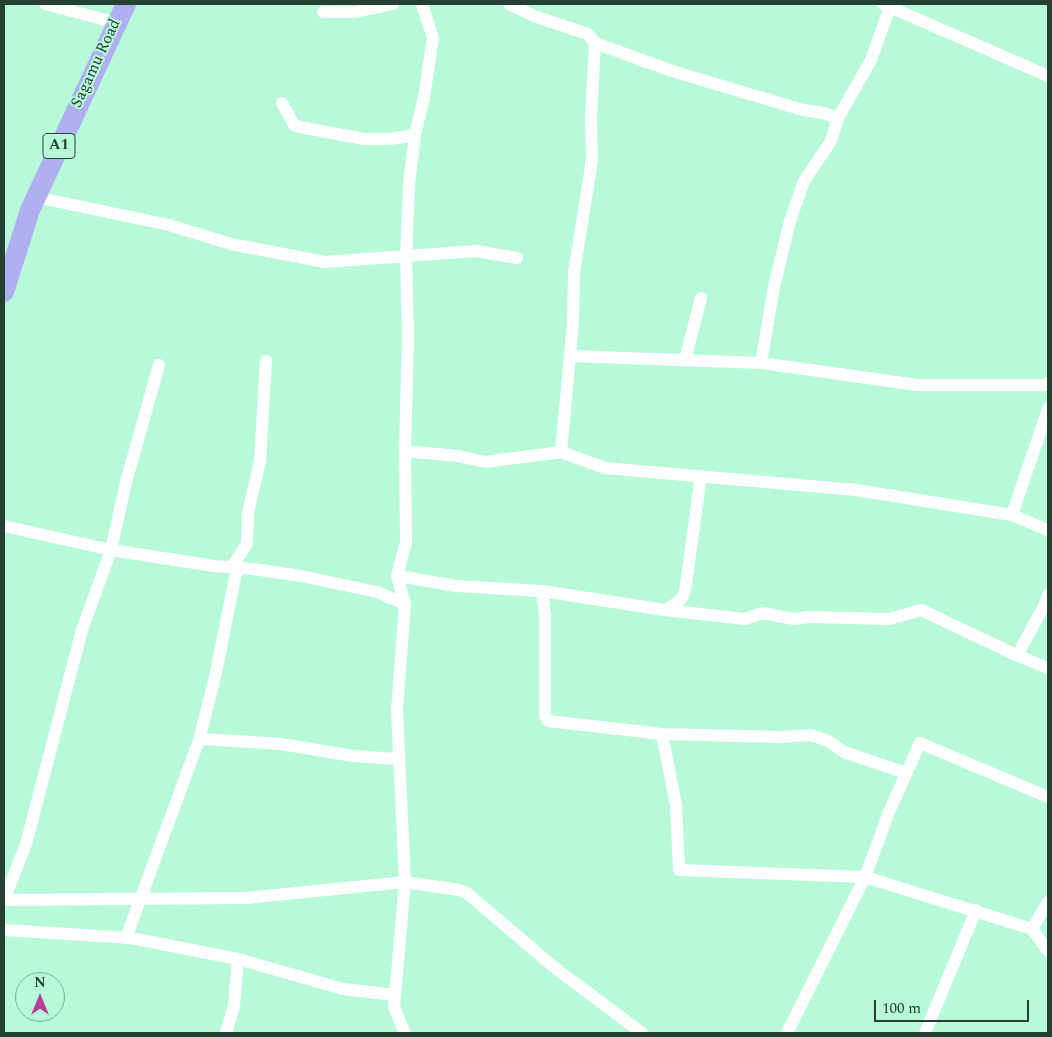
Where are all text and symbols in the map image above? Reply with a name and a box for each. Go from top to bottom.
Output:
street label: Sagamu Road [68,17,126,111]
road number: A1 [43,134,75,158]
north arrow [15,972,65,1022]
text: N [34,972,46,993]
scale bar [877,990,1032,1022]
text: 100 m [882,997,921,1020]

